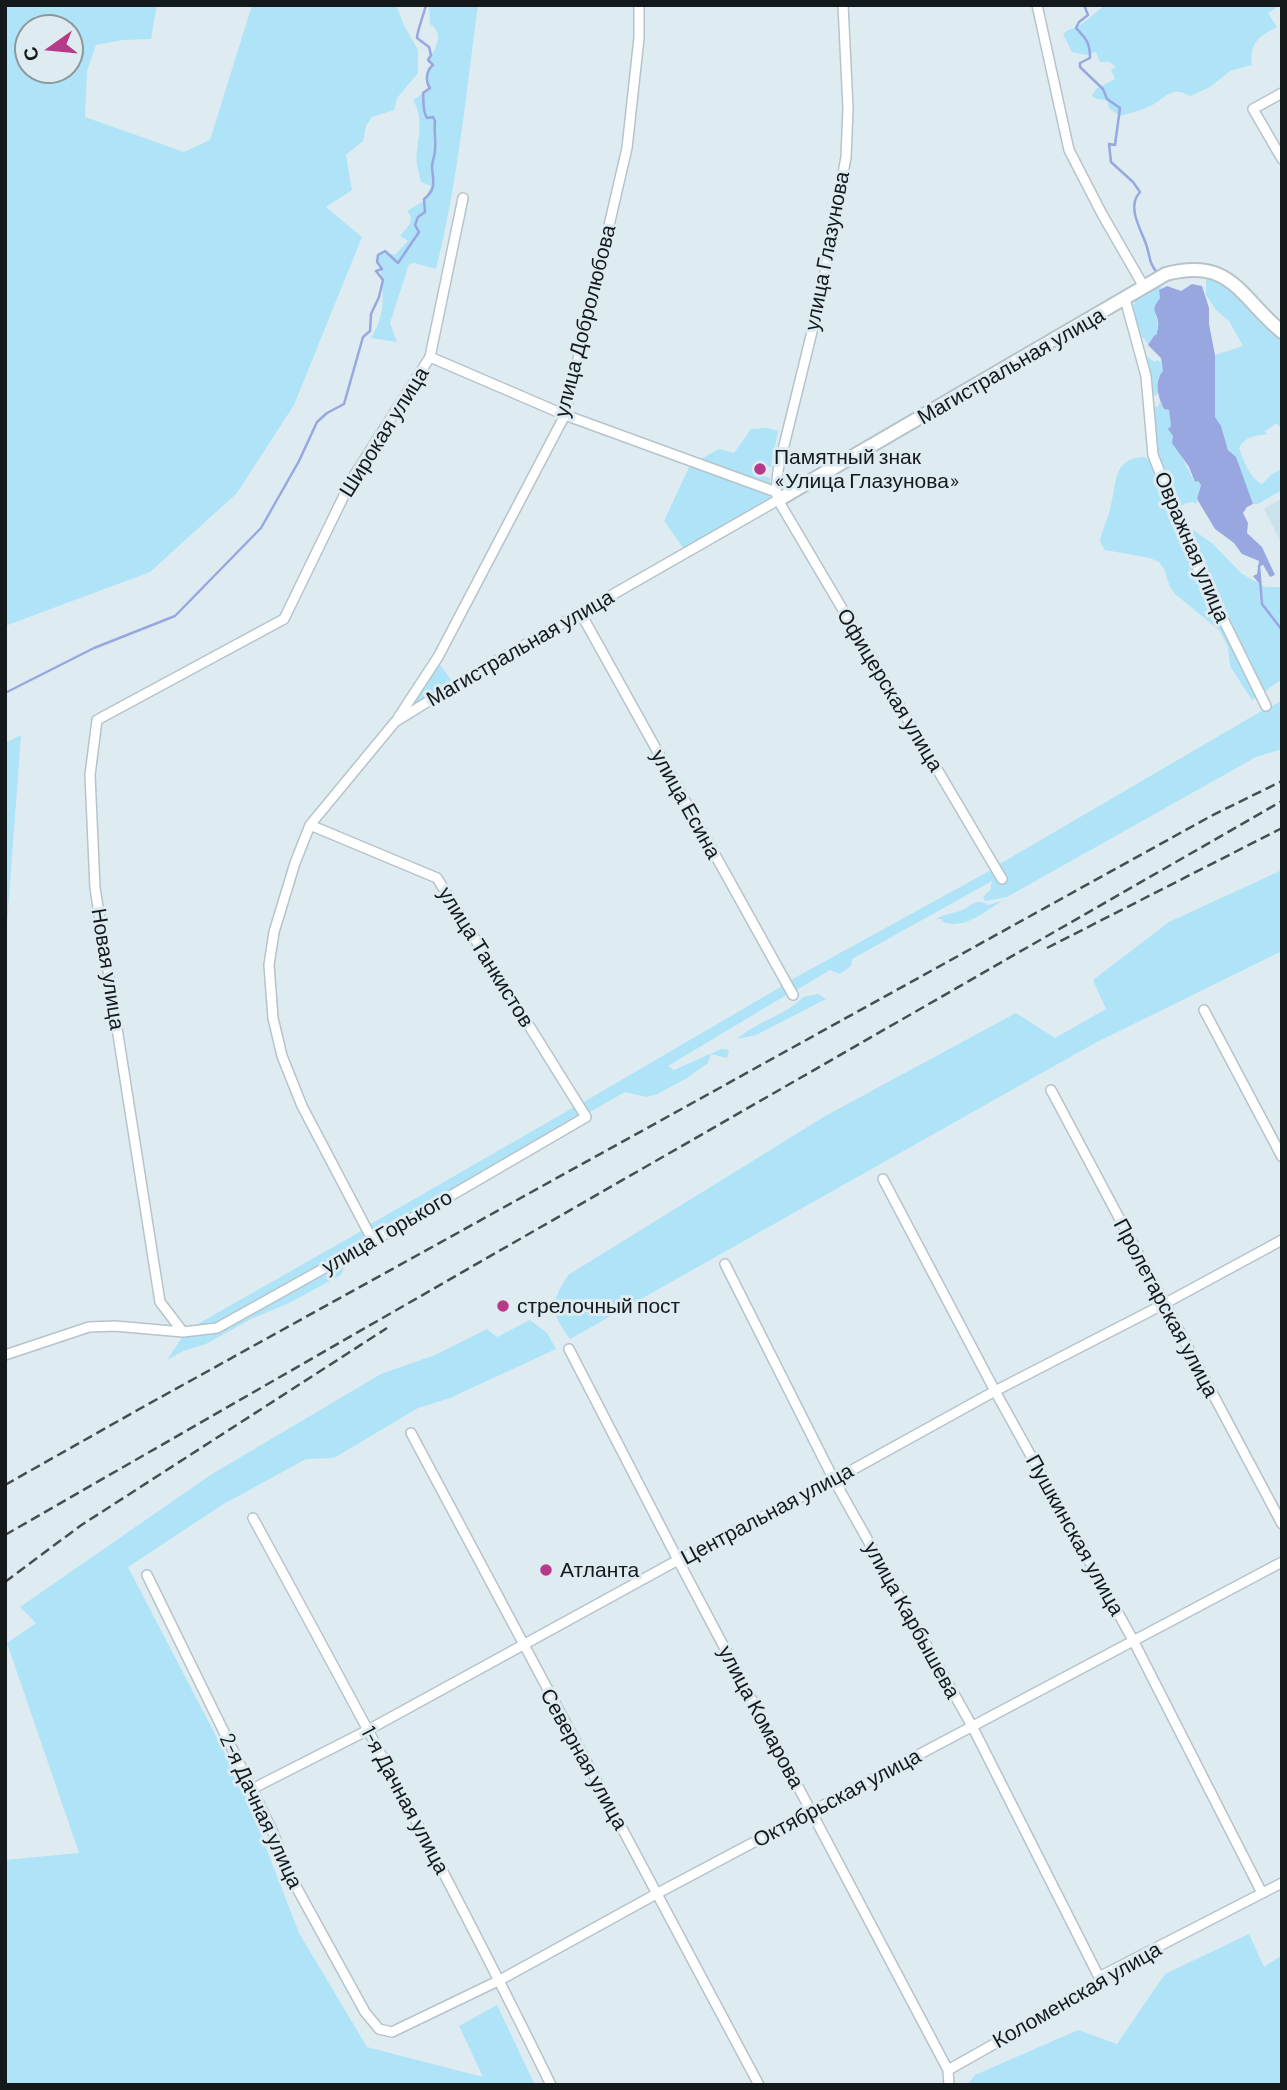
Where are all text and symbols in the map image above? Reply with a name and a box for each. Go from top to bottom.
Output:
north arrow [14,14,84,84]
text: С [17,44,43,64]
street label: улица Глазунова [799,169,855,333]
street label: улица Добролюбова [549,222,621,420]
street label: Магистральная улица [913,302,1109,430]
street label: Широкая улица [334,362,434,502]
place label: Памятный знак «Улица Глазунова» [774,444,960,494]
marker: Памятный знак «Улица Глазунова» [752,461,768,477]
street label: Овражная улица [1149,468,1235,626]
street label: Магистральная улица [422,584,618,712]
street label: Офицерская улица [831,604,949,776]
street label: улица Есина [646,745,726,863]
street label: улица Танкистов [433,882,539,1032]
street label: Новая улица [86,906,130,1032]
street label: улица Горького [317,1185,457,1279]
street label: Пролетарская улица [1108,1214,1224,1402]
place label: стрелочный пост [517,1293,680,1319]
marker: стрелочный пост [495,1298,511,1314]
street label: Пушкинская улица [1020,1450,1130,1620]
street label: Центральная улица [677,1458,857,1570]
street label: улица Карбышева [858,1537,966,1703]
place label: Атланта [560,1557,639,1583]
marker: Атланта [538,1562,554,1578]
street label: улица Комарова [713,1641,809,1793]
street label: Северная улица [535,1684,633,1834]
street label: 1-я Дачная улица [355,1722,455,1878]
street label: 2-я Дачная улица [214,1730,308,1892]
street label: Октябрьская улица [749,1743,925,1853]
street label: Коломенская улица [988,1936,1166,2054]

